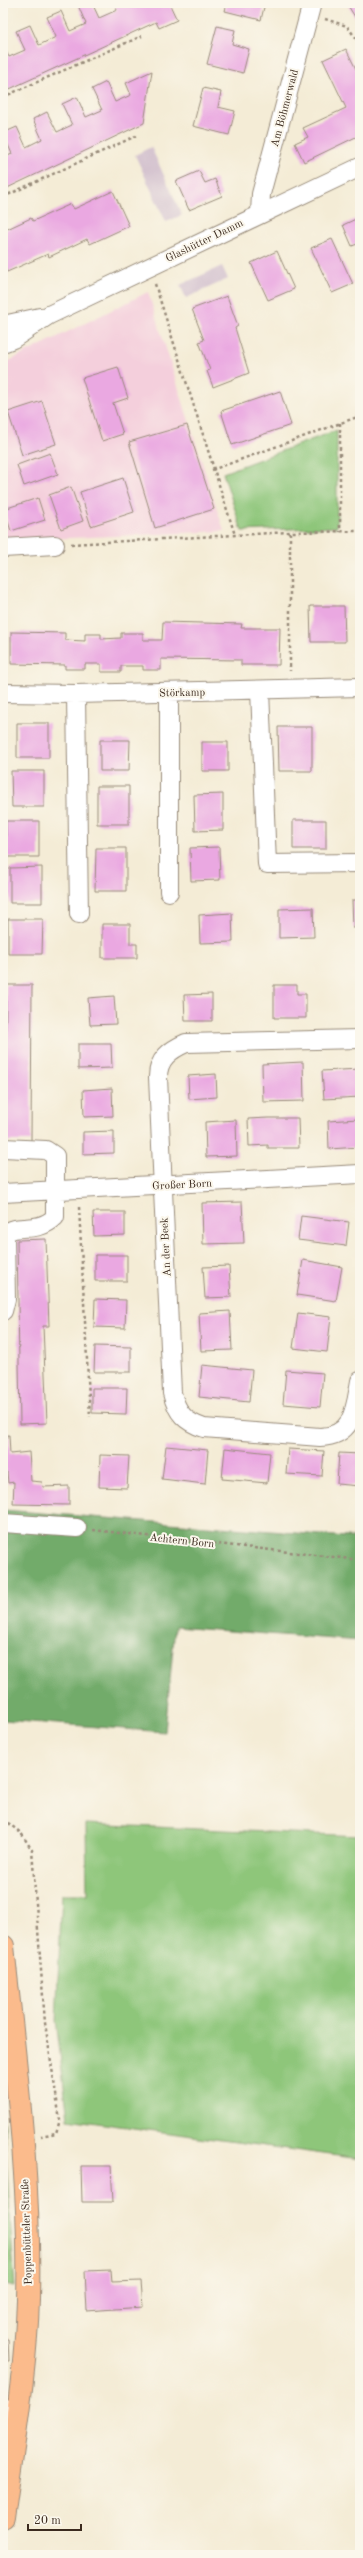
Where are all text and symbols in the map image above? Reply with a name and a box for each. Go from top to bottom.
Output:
street label: Am Böhmerwald [270,68,301,148]
street label: Glashütter Damm [164,218,245,265]
street label: Störkamp [159,688,206,699]
street label: Großer Born [152,1178,212,1193]
street label: An der Beek [159,1217,174,1277]
street label: Achtern Born [149,1533,215,1550]
street label: Poppenbütteler Straße [20,2179,35,2285]
scale bar [28,2506,81,2532]
text: 20 m [34,2515,61,2527]

